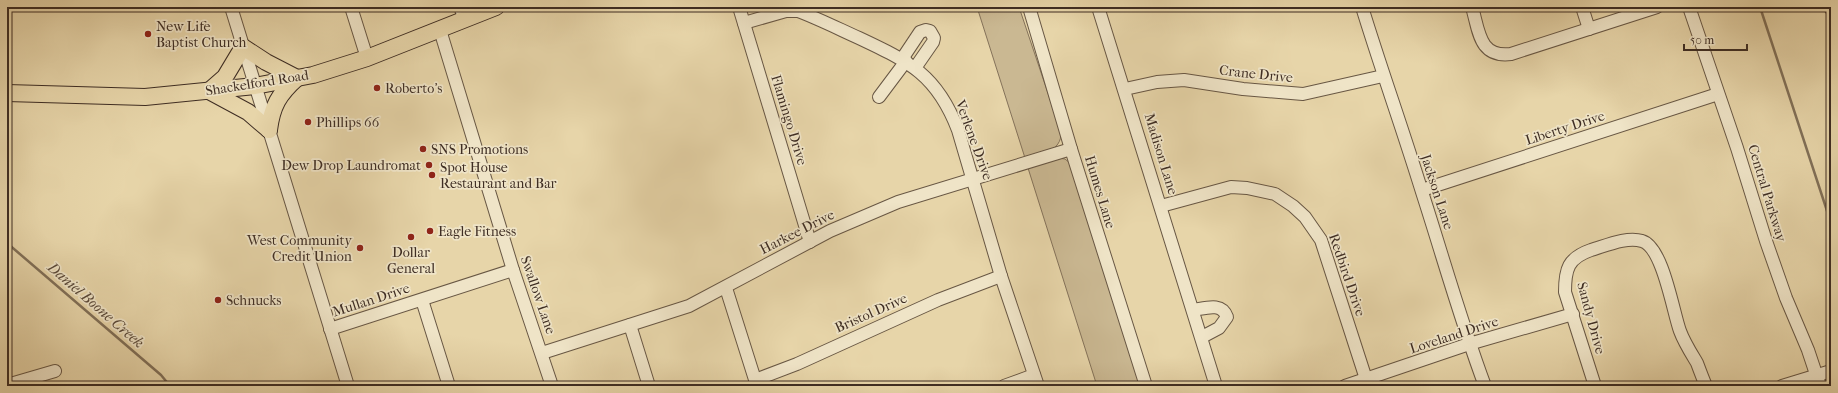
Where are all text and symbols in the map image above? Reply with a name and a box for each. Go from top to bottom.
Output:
place label: New Life Baptist Church [156,18,247,51]
scale bar [1684,26,1747,52]
marker: New Life Baptist Church [143,29,153,39]
text: 50 m [1690,33,1714,47]
street label: Crane Drive [1218,62,1294,86]
street label: Shackelford Road [204,66,310,100]
street label: Flamingo Drive [767,73,811,167]
place label: Roberto's [385,80,442,97]
marker: Roberto's [372,83,382,93]
street label: Verlene Drive [951,97,996,182]
street label: Liberty Drive [1523,107,1607,149]
street label: Madison Lane [1141,111,1181,197]
place label: Phillips 66 [316,114,380,131]
marker: Phillips 66 [303,117,313,127]
place label: SNS Promotions [431,141,528,158]
street label: Central Parkway [1744,142,1790,244]
marker: SNS Promotions [418,144,428,154]
street label: Jackson Lane [1417,151,1457,232]
street label: Humes Lane [1081,153,1119,231]
place label: Dew Drop Laundromat [281,157,421,174]
place label: Spot House Restaurant and Bar [440,159,557,192]
marker: Dew Drop Laundromat [424,160,434,170]
marker: Spot House Restaurant and Bar [427,170,437,180]
street label: Harkee Drive [757,206,837,258]
place label: Eagle Fitness [438,223,516,240]
marker: Eagle Fitness [425,226,435,236]
street label: Redbird Drive [1325,231,1369,319]
place label: West Community Credit Union [246,232,353,265]
marker: Dollar General [406,232,416,242]
marker: West Community Credit Union [355,243,365,253]
place label: Dollar General [387,244,435,277]
street label: Swallow Lane [517,254,559,336]
water label: Daniel Boone Creek [43,258,148,352]
street label: Mullan Drive [330,280,412,320]
street label: Sandy Drive [1573,280,1609,356]
street label: Bristol Drive [832,289,910,337]
place label: Schnucks [226,292,282,309]
marker: Schnucks [213,295,223,305]
street label: Loveland Drive [1408,313,1501,357]

